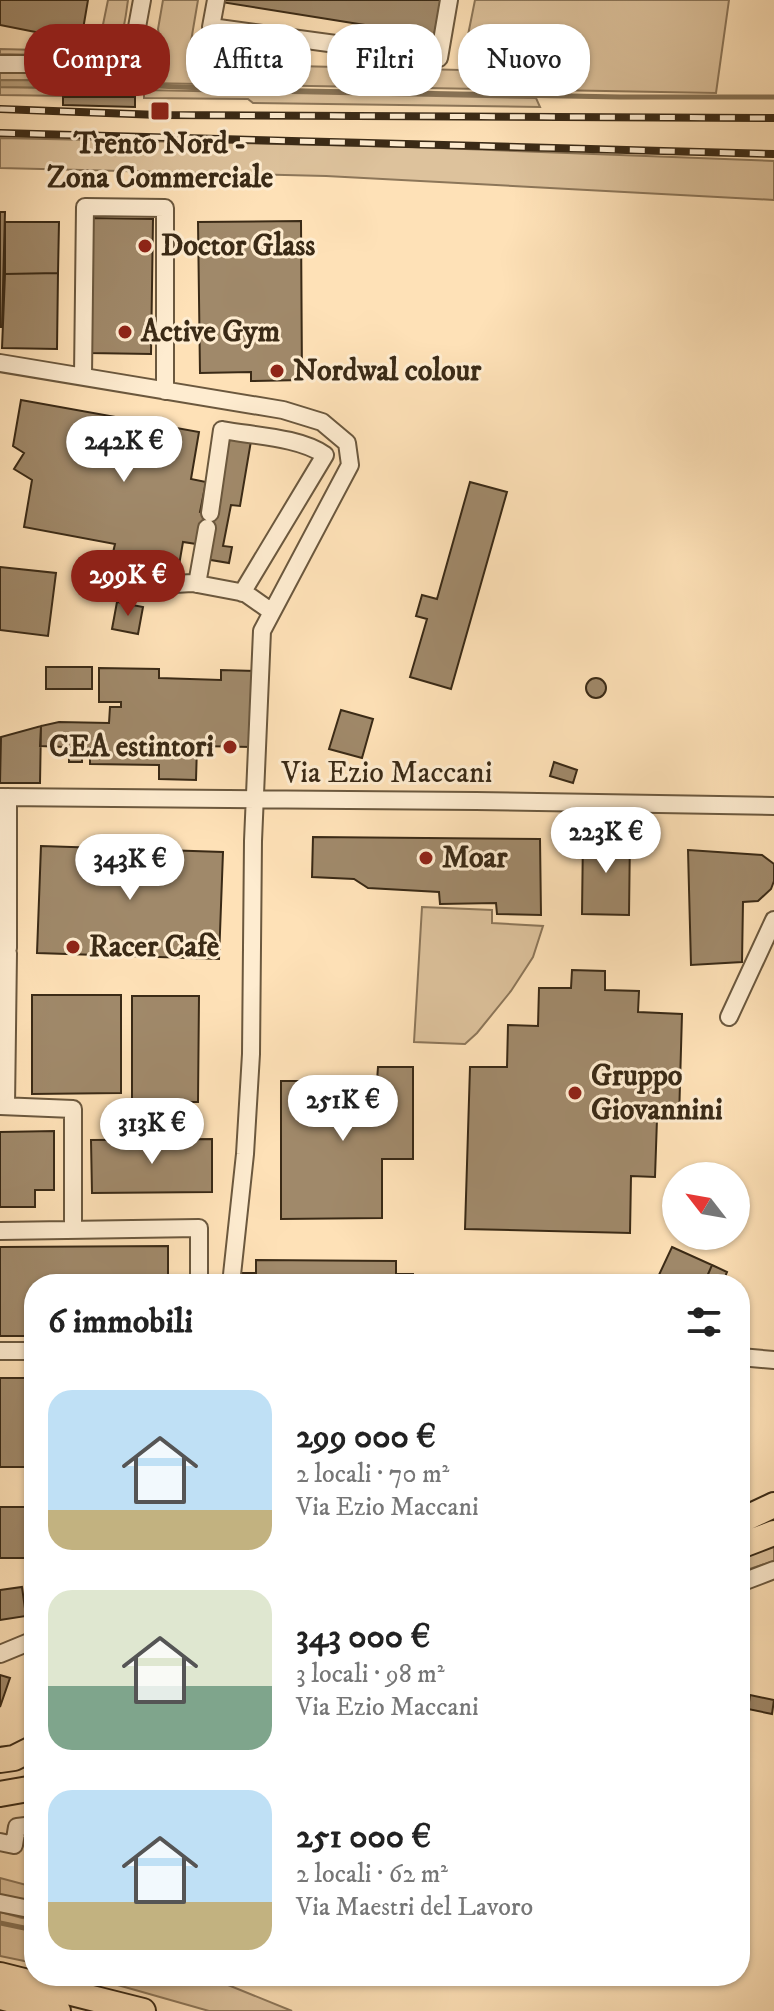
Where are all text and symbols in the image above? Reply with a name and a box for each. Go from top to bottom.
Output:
chip: Compra [24,24,170,96]
chip: Affitta [186,24,311,96]
chip: Filtri [327,24,442,96]
chip: Nuovo [458,24,590,96]
marker: Trento Nord - Zona Commerciale [149,100,171,122]
place label: Trento Nord - Zona Commerciale [47,126,274,197]
place label: Doctor Glass [161,228,315,265]
marker: Doctor Glass [136,237,154,255]
place label: Active Gym [140,314,281,351]
marker: Active Gym [116,323,134,341]
place label: Nordwal colour [293,353,482,390]
marker: Nordwal colour [268,362,286,380]
pin: 242K € [59,416,189,484]
text: 242K € [84,425,164,458]
pin: 299K € [63,550,193,618]
text: 299K € [89,559,167,592]
place label: CEA estintori [49,729,214,766]
marker: CEA estintori [221,738,239,756]
street label: Via Ezio Maccani [281,755,492,792]
pin: 223K € [541,807,671,875]
text: 223K € [569,816,643,849]
pin: 343K € [65,834,195,902]
place label: Moar [442,840,508,877]
text: 343K € [93,843,167,876]
marker: Moar [417,849,435,867]
place label: Racer Cafè [89,929,220,966]
marker: Racer Cafè [64,938,82,956]
place label: Gruppo Giovannini [591,1058,723,1129]
pin: 251K € [278,1075,408,1143]
text: 251K € [306,1084,380,1117]
marker: Gruppo Giovannini [566,1084,584,1102]
pin: 313K € [87,1098,217,1166]
text: 313K € [118,1107,186,1140]
north arrow [662,1162,750,1250]
map controls [662,1162,750,1250]
icon: filters [682,1300,726,1344]
text: 6 immobili [48,1301,193,1343]
text: 299 000 € [296,1416,436,1458]
icon: home [112,1422,208,1518]
text: 2 locali · 70 m² [296,1458,449,1491]
text: Via Ezio Maccani [296,1491,479,1524]
text: 343 000 € [296,1616,430,1658]
icon: home [112,1622,208,1718]
text: 3 locali · 98 m² [296,1658,445,1691]
text: Via Ezio Maccani [296,1691,479,1724]
text: 251 000 € [296,1816,431,1858]
icon: home [112,1822,208,1918]
text: 2 locali · 62 m² [296,1858,448,1891]
text: Via Maestri del Lavoro [296,1891,533,1924]

